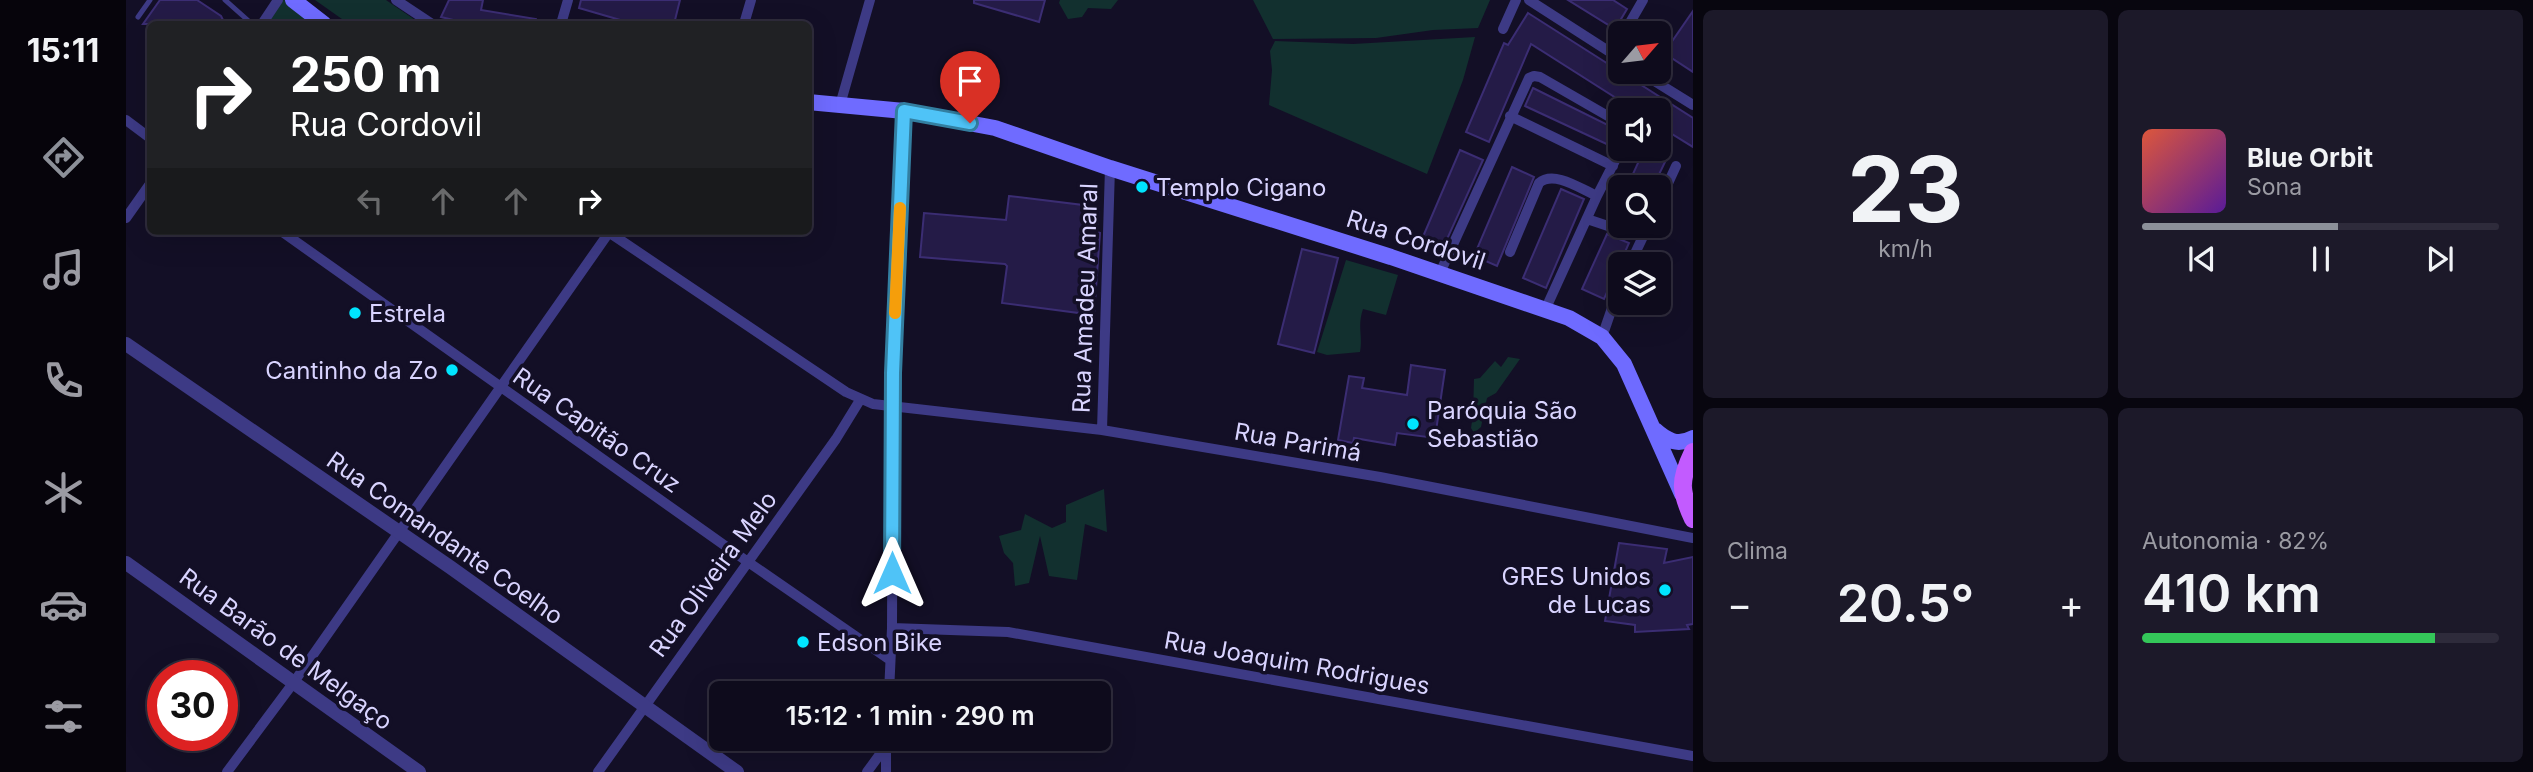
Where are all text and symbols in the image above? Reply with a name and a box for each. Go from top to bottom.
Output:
north arrow [1608,21,1671,84]
map controls [1608,21,1671,315]
text: 15:11 [27,31,99,70]
text: 250 m [290,45,442,104]
icon: right [175,49,266,140]
pin [940,51,1000,123]
icon: arrive [951,62,989,100]
button: sound [1608,98,1671,161]
text: Rua Cordovil [290,105,482,144]
icon: directions [39,133,88,182]
text: 23 [1847,134,1964,244]
text: Blue Orbit [2247,142,2373,173]
place label: Templo Cigano [1156,173,1326,202]
text: Sona [2247,173,2302,201]
button: search [1608,175,1671,238]
marker: Templo Cigano [1134,179,1150,195]
icon: left [351,182,389,220]
icon: ahead [424,182,462,220]
icon: ahead [497,182,535,220]
icon: right [570,182,608,220]
street label: Rua Amadeu Amaral [1066,183,1104,413]
street label: Rua Cordovil [1343,204,1489,276]
text: km/h [1878,235,1933,263]
icon: previous [2183,240,2221,278]
icon: pause [2302,240,2340,278]
icon: next [2421,240,2459,278]
icon: music [39,245,88,294]
button: layers [1608,252,1671,315]
place label: Estrela [369,299,446,328]
marker: Estrela [347,305,363,321]
icon: phone [39,356,88,405]
place label: Cantinho da Zo [265,356,438,385]
street label: Rua Capitão Cruz [508,361,686,499]
marker: Cantinho da Zo [444,362,460,378]
place label: Paróquia São Sebastião [1427,396,1577,453]
marker: Paróquia São Sebastião [1405,416,1421,432]
street label: Rua Parimá [1232,417,1364,467]
street label: Rua Comandante Coelho [321,445,569,631]
icon: climate [39,468,88,517]
street label: Rua Oliveira Melo [643,485,783,663]
text: Autonomia · 82% [2142,527,2329,555]
position arrow [855,536,929,610]
text: Clima [1727,537,1788,565]
street label: Rua Barão de Melgaço [174,562,398,736]
place label: GRES Unidos de Lucas [1501,562,1651,619]
text: 410 km [2142,562,2321,625]
text: 20.5° [1837,572,1974,635]
icon: car [39,580,88,629]
text: − [1727,581,1752,627]
text: + [2059,581,2084,627]
marker: GRES Unidos de Lucas [1657,582,1673,598]
street label: Rua Joaquim Rodrigues [1162,625,1432,701]
place label: Edson Bike [817,628,942,657]
marker: Edson Bike [795,634,811,650]
speed limit sign: 30 [147,660,238,751]
icon: filters [39,692,88,741]
text: 15:12 · 1 min · 290 m [785,700,1035,731]

